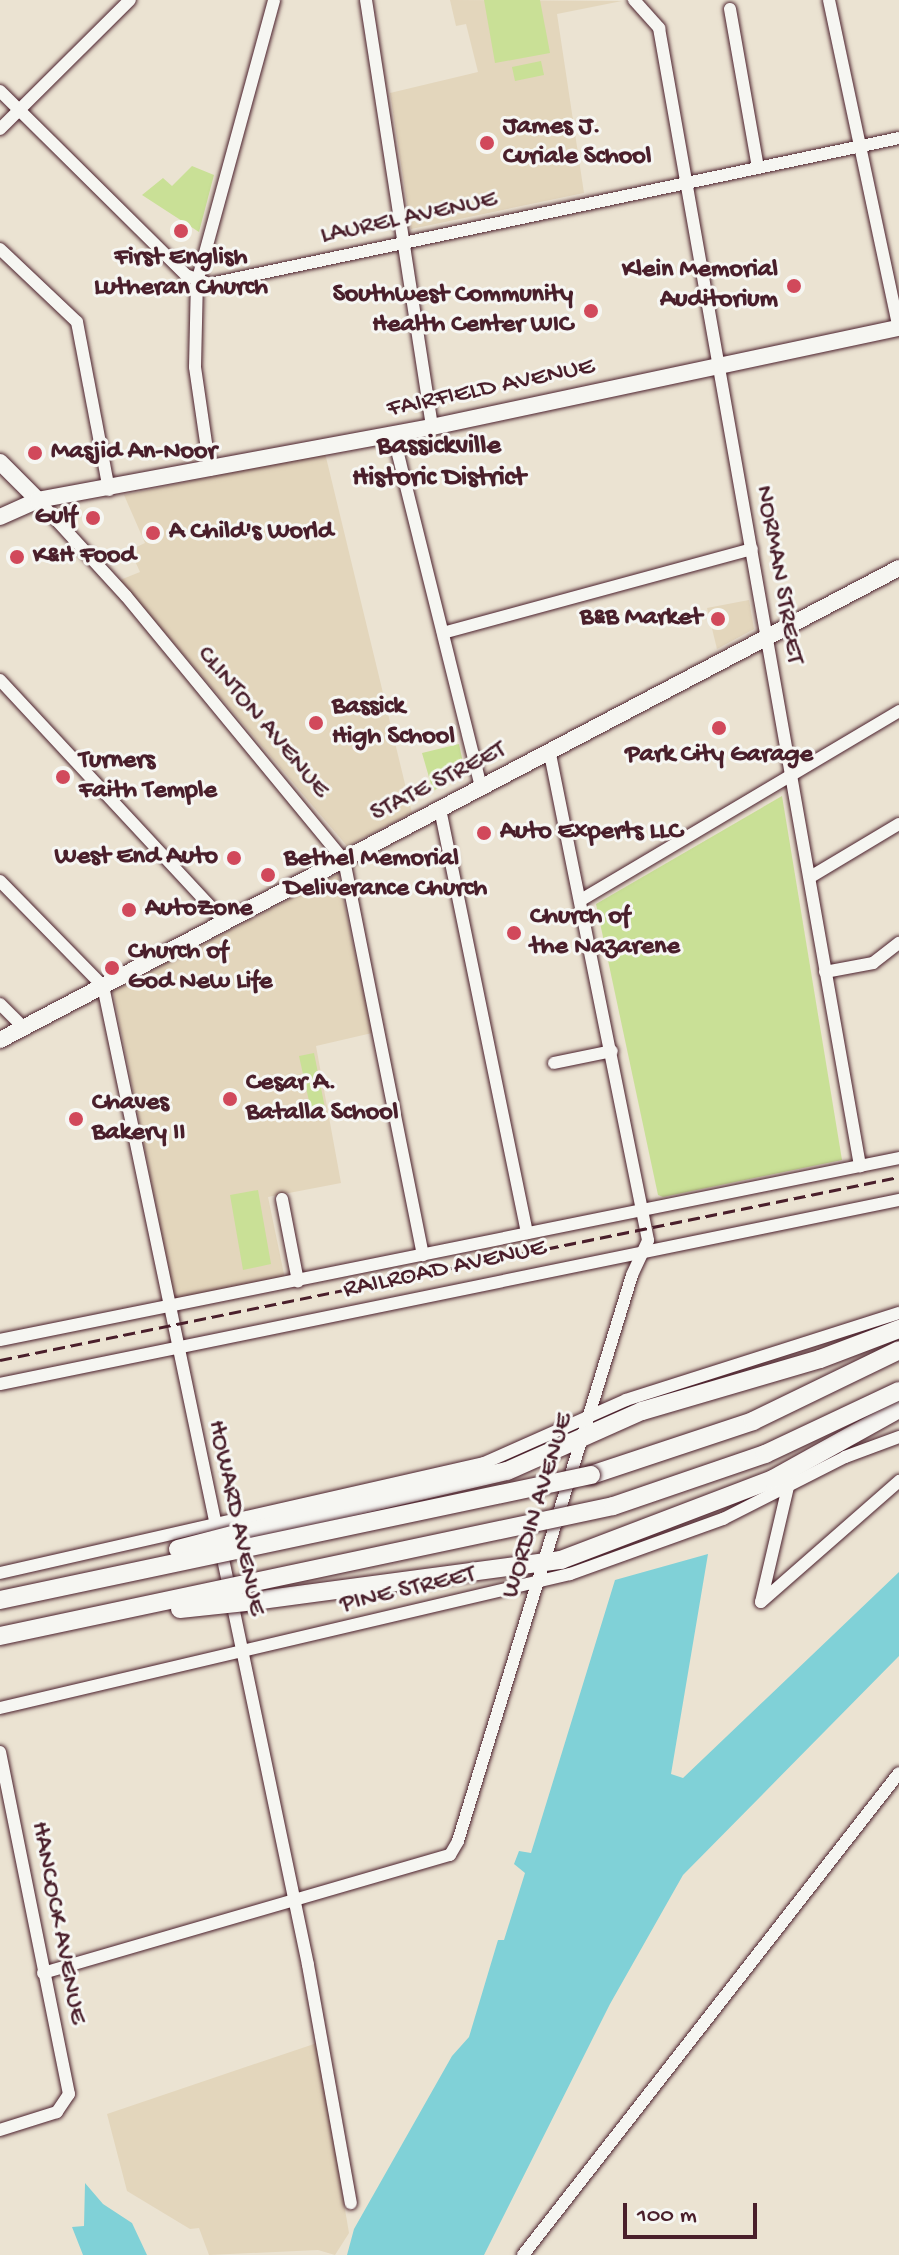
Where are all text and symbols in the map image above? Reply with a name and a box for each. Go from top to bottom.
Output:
place label: James J. Curiale School [503,112,651,174]
marker: James J. Curiale School [478,134,496,152]
street label: LAUREL AVENUE [318,185,500,253]
marker: First English Lutheran Church [172,222,190,240]
place label: First English Lutheran Church [94,243,268,304]
place label: Klein Memorial Auditorium [622,255,778,316]
marker: Klein Memorial Auditorium [785,277,803,295]
place label: Southwest Community Health Center WIC [333,280,573,342]
marker: Southwest Community Health Center WIC [580,300,602,322]
street label: FAIRFIELD AVENUE [385,352,597,426]
district label: Bassickville Historic District [352,430,526,496]
place label: Masjid An-Noor [51,437,217,469]
marker: Masjid An-Noor [26,444,44,462]
street label: NORMAN STREET [747,483,809,667]
place label: Gulf [35,502,77,534]
marker: Gulf [84,509,102,527]
place label: A Child's World [169,517,333,549]
marker: A Child's World [144,524,162,542]
place label: K&H Food [33,541,136,573]
marker: K&H Food [8,548,26,566]
place label: B&B Market [580,603,702,635]
marker: B&B Market [709,610,727,628]
street label: CLINTON AVENUE [189,640,335,806]
place label: Bassick High School [332,692,455,754]
marker: Bassick High School [307,714,325,732]
marker: Park City Garage [710,719,728,737]
street label: STATE STREET [366,736,512,830]
place label: Park City Garage [625,740,813,772]
place label: Turners Faith Temple [79,746,217,808]
marker: Turners Faith Temple [54,768,72,786]
place label: Auto Experts LLC [500,817,683,849]
marker: Auto Experts LLC [475,824,493,842]
place label: West End Auto [55,842,218,874]
place label: Bethel Memorial Deliverance Church [284,844,487,906]
marker: West End Auto [225,849,243,867]
marker: Bethel Memorial Deliverance Church [259,866,277,884]
place label: AutoZone [145,894,253,926]
marker: AutoZone [120,901,138,919]
place label: Church of the Nazarene [530,902,680,964]
marker: Church of the Nazarene [505,924,523,942]
place label: Church of God New Life [128,937,273,998]
marker: Church of God New Life [103,959,121,977]
place label: Cesar A. Batalla School [246,1068,398,1130]
place label: Chaves Bakery II [92,1088,185,1150]
marker: Cesar A. Batalla School [221,1090,239,1108]
marker: Chaves Bakery II [67,1110,85,1128]
street label: RAILROAD AVENUE [341,1233,549,1307]
street label: WORDIN AVENUE [496,1410,582,1602]
street label: HOWARD AVENUE [199,1418,271,1618]
street label: PINE STREET [337,1560,479,1622]
street label: HANCOCK AVENUE [22,1819,92,2027]
scale bar [627,2187,761,2237]
text: 100 m [637,2202,697,2231]

